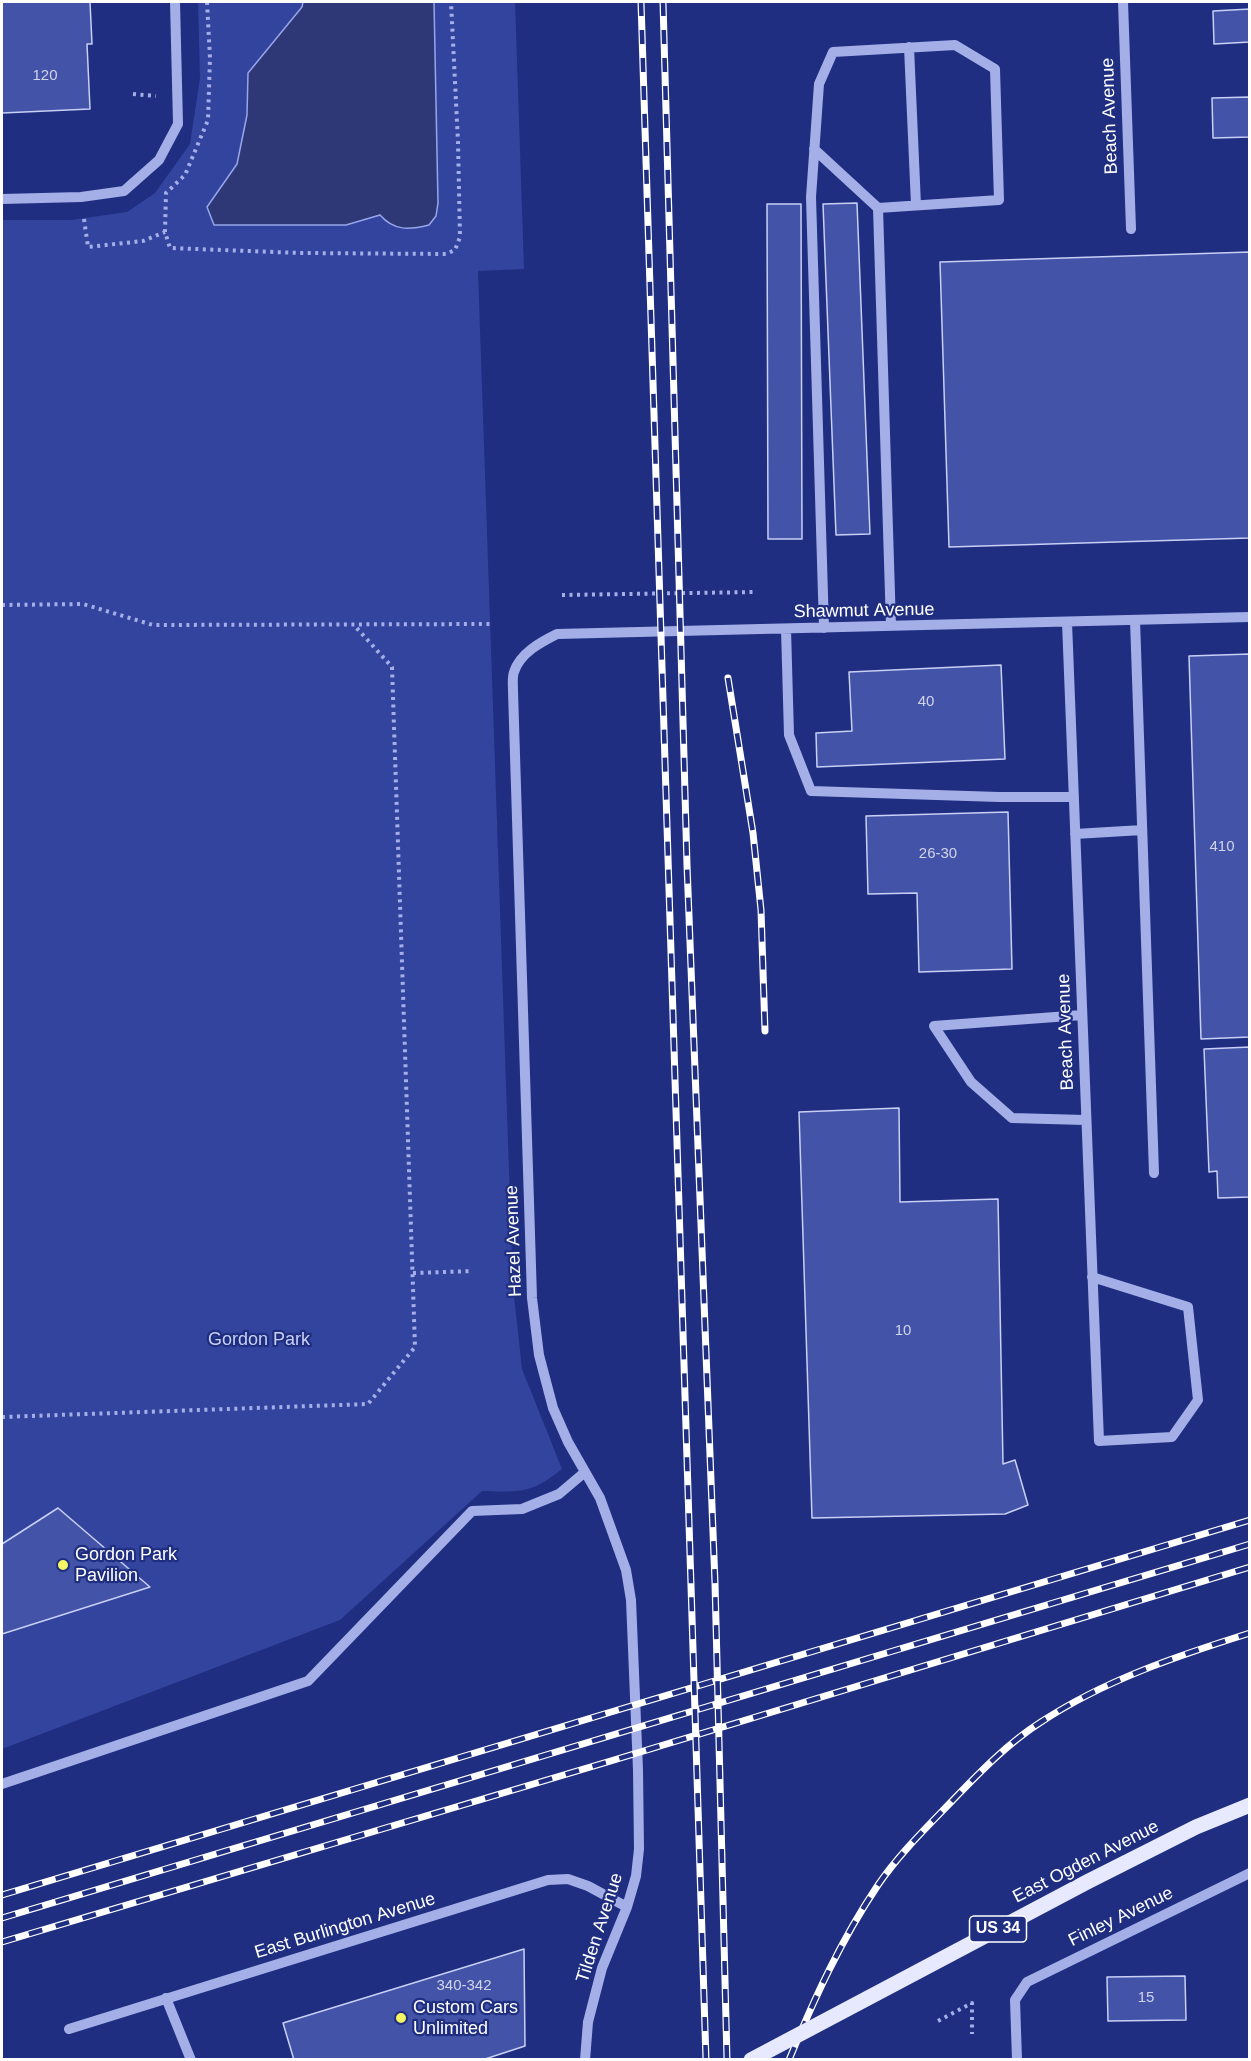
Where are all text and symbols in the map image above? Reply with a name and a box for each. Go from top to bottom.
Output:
street label: Beach Avenue [1097,57,1123,175]
house number: 120 [32,67,58,85]
street label: Shawmut Avenue [793,599,935,623]
house number: 40 [918,693,934,711]
house number: 410 [1209,838,1235,856]
house number: 26-30 [919,845,957,863]
street label: Beach Avenue [1053,973,1079,1091]
street label: Hazel Avenue [501,1185,527,1297]
house number: 10 [895,1322,911,1340]
park label: Gordon Park [208,1329,310,1351]
place label: Gordon Park Pavilion [75,1544,177,1586]
marker: Gordon Park Pavilion [56,1558,70,1572]
street label: East Ogden Avenue [1009,1816,1163,1908]
street label: Tilden Avenue [572,1870,628,1986]
street label: Finley Avenue [1065,1882,1177,1952]
street label: East Burlington Avenue [252,1888,438,1964]
road number: US 34 [970,1916,1026,1942]
house number: 340-342 [436,1977,492,1995]
house number: 15 [1138,1989,1154,2007]
place label: Custom Cars Unlimited [413,1997,518,2040]
marker: Custom Cars Unlimited [394,2011,408,2025]

